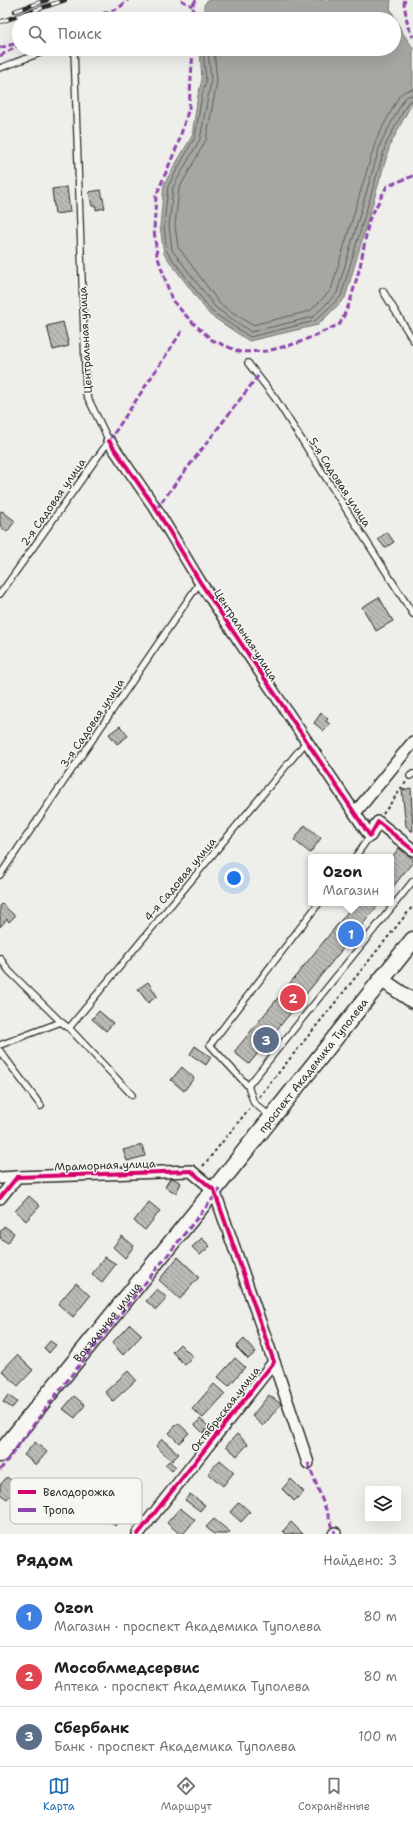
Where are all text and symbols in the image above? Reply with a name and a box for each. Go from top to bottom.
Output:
search box [12,12,401,56]
icon: search [26,23,48,45]
text: Поиск [58,24,102,44]
street label: Центральная улица [75,286,96,394]
street label: 5-я Садовая улица [305,435,374,530]
street label: 2-я Садовая улица [17,455,89,549]
street label: Центральная улица [210,586,281,684]
street label: 3-я Садовая улица [57,676,128,771]
street label: 4-я Садовая улица [141,834,220,924]
popup [308,854,394,906]
text: Ozon [323,862,362,882]
your location [224,868,244,888]
text: Магазин [323,882,379,899]
pin: 1 [338,919,364,949]
pin: 2 [280,983,306,1013]
street label: проспект Академика Туполева [255,995,372,1136]
pin: 3 [253,1025,279,1055]
street label: Мраморная улица [54,1156,156,1175]
street label: Вокзальная улица [70,1279,145,1366]
street label: Октябрьская улица [187,1363,264,1455]
legend [10,1478,142,1524]
text: Велодорожка [43,1485,115,1500]
map controls [365,1486,401,1522]
button: layers [365,1486,401,1522]
text: Тропа [43,1503,75,1518]
text: Рядом [16,1549,73,1571]
text: Найдено: 3 [323,1552,397,1569]
text: Ozon [54,1598,94,1618]
text: 1 [26,1608,32,1625]
text: 80 m [363,1608,397,1625]
text: Магазин · проспект Академика Туполева [54,1618,321,1635]
text: Мособлмедсервис [54,1658,200,1678]
text: 2 [24,1668,34,1685]
text: 80 m [363,1668,397,1685]
text: Аптека · проспект Академика Туполева [54,1678,310,1695]
text: Сбербанк [54,1718,129,1738]
text: 3 [24,1728,34,1745]
text: 100 m [358,1728,397,1745]
text: Банк · проспект Академика Туполева [54,1738,296,1755]
tab: Карта [43,1775,75,1814]
tab: Маршрут [161,1775,212,1814]
tab: Сохранённые [298,1775,370,1814]

